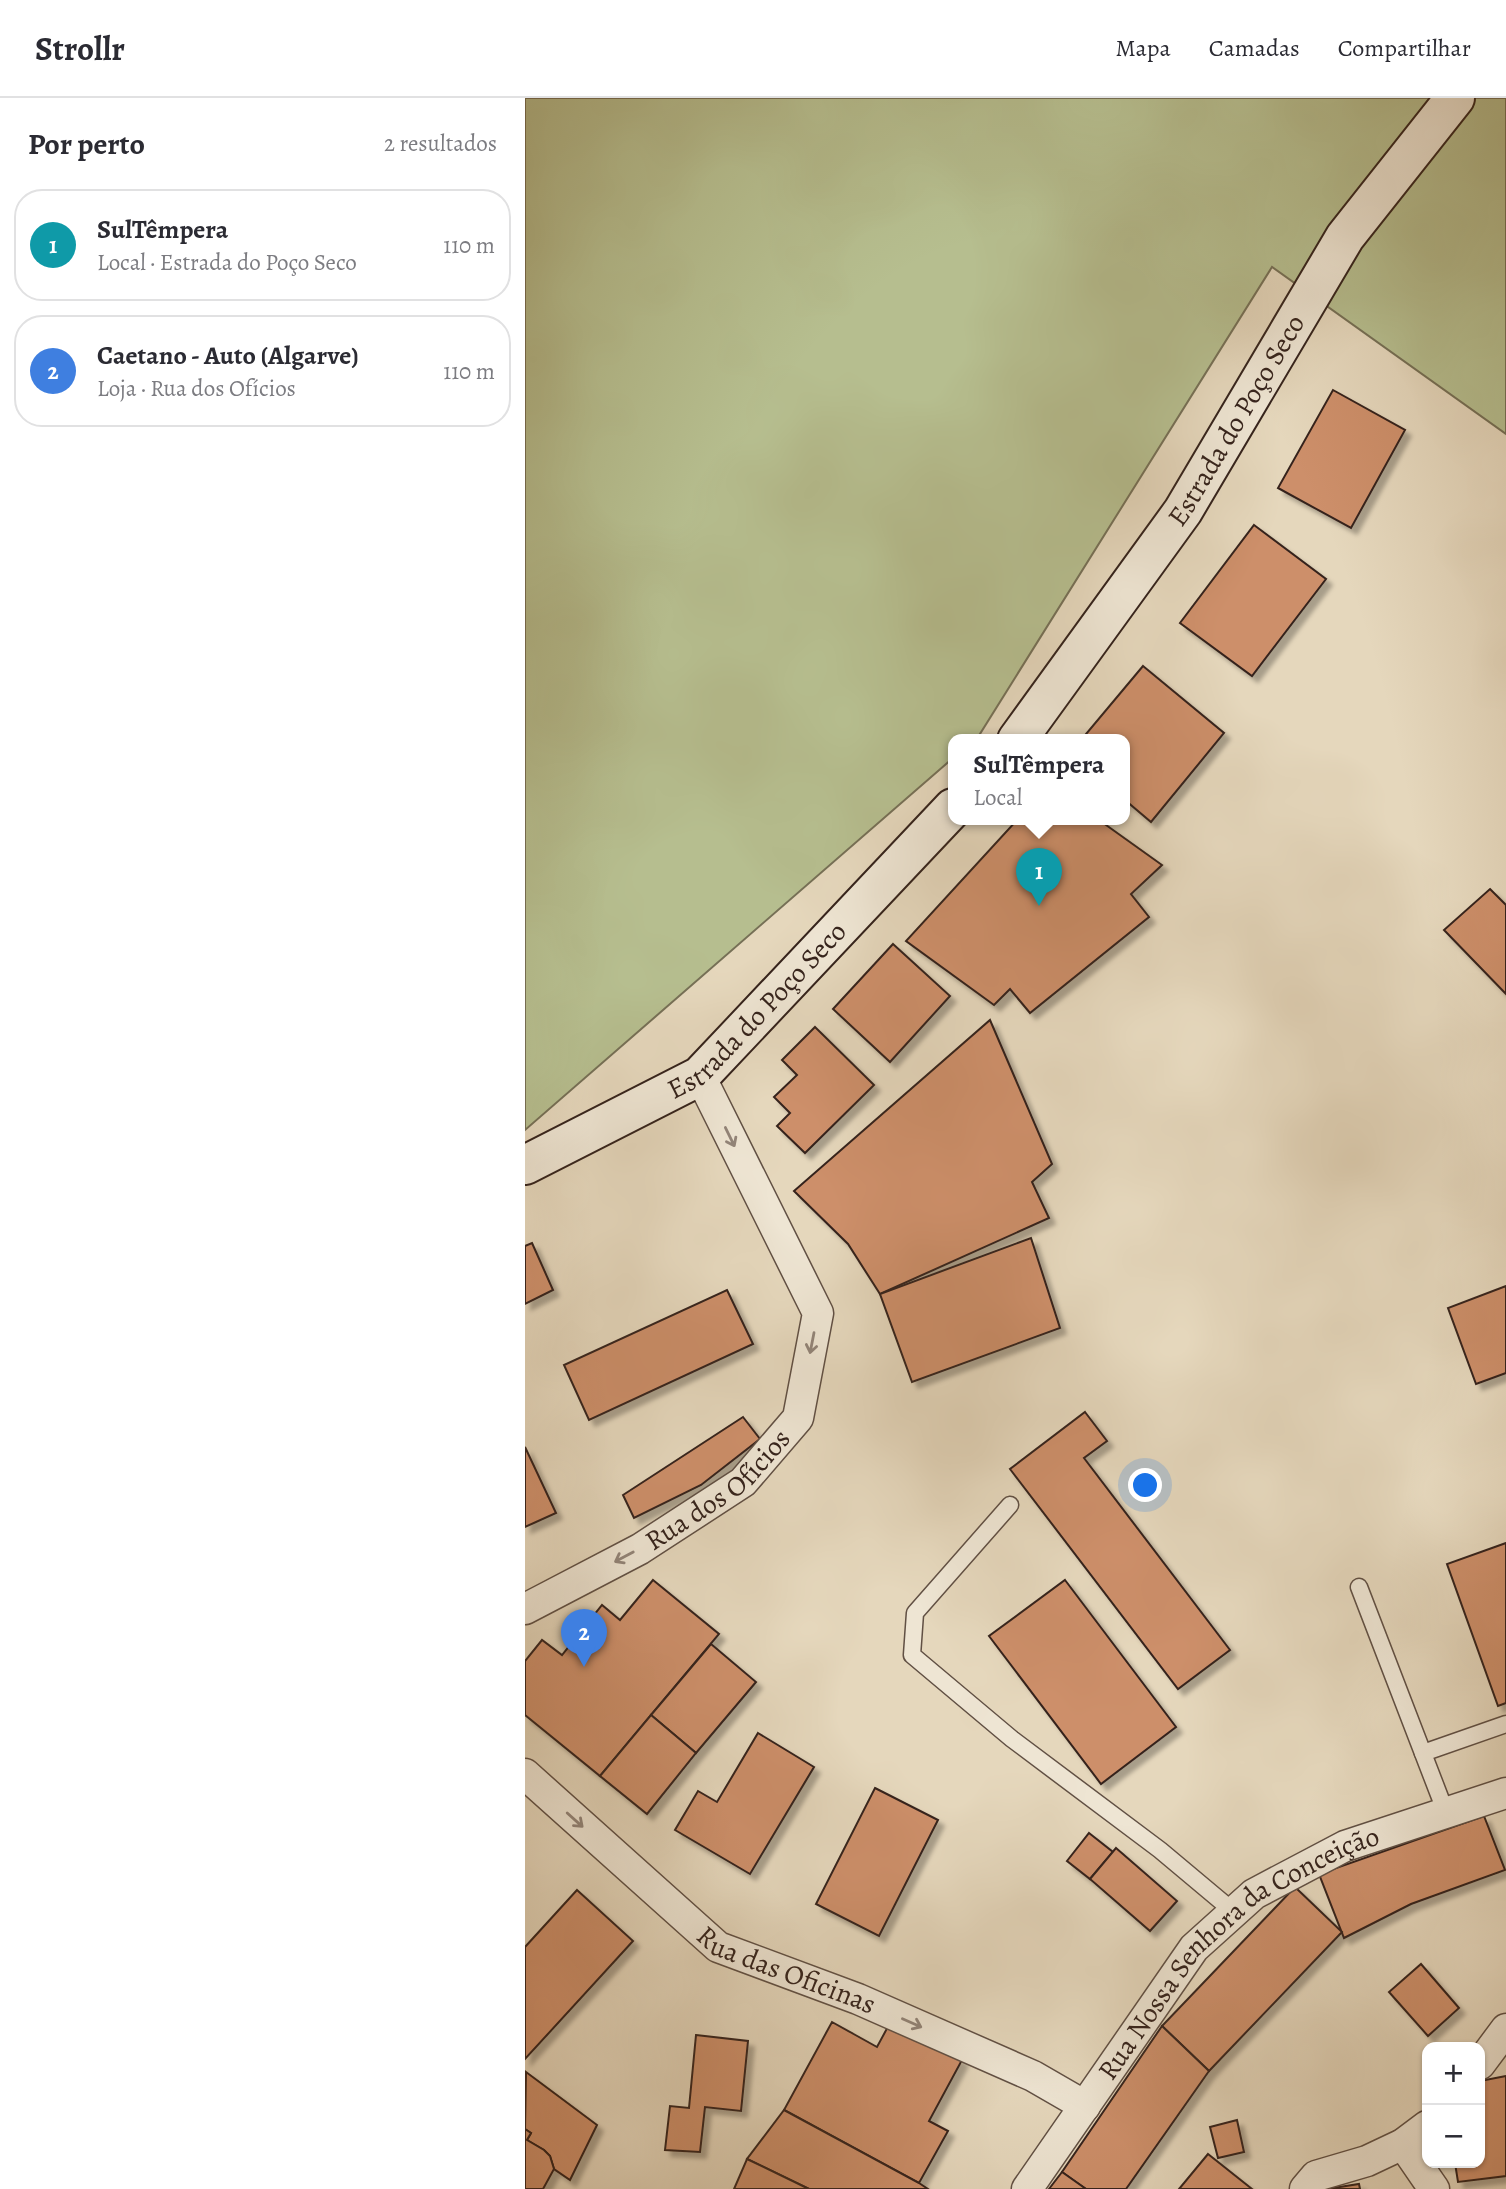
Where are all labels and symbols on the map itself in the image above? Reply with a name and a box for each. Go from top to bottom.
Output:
street label: Estrada do Poço Seco [1159,307,1314,534]
pin: 1 [1016,848,1062,906]
street label: Estrada do Poço Seco [661,913,855,1109]
one-way arrow [724,1126,737,1147]
one-way arrow [805,1331,819,1354]
street label: Rua dos Ofícios [638,1421,799,1560]
your location [1128,1468,1162,1502]
one-way arrow [614,1551,635,1564]
pin: 2 [561,1609,607,1667]
one-way arrow [566,1812,583,1829]
street label: Rua Nossa Senhora da Conceição [1089,1817,1384,2088]
street label: Rua das Oficinas [688,1917,882,2023]
one-way arrow [901,2017,922,2030]

